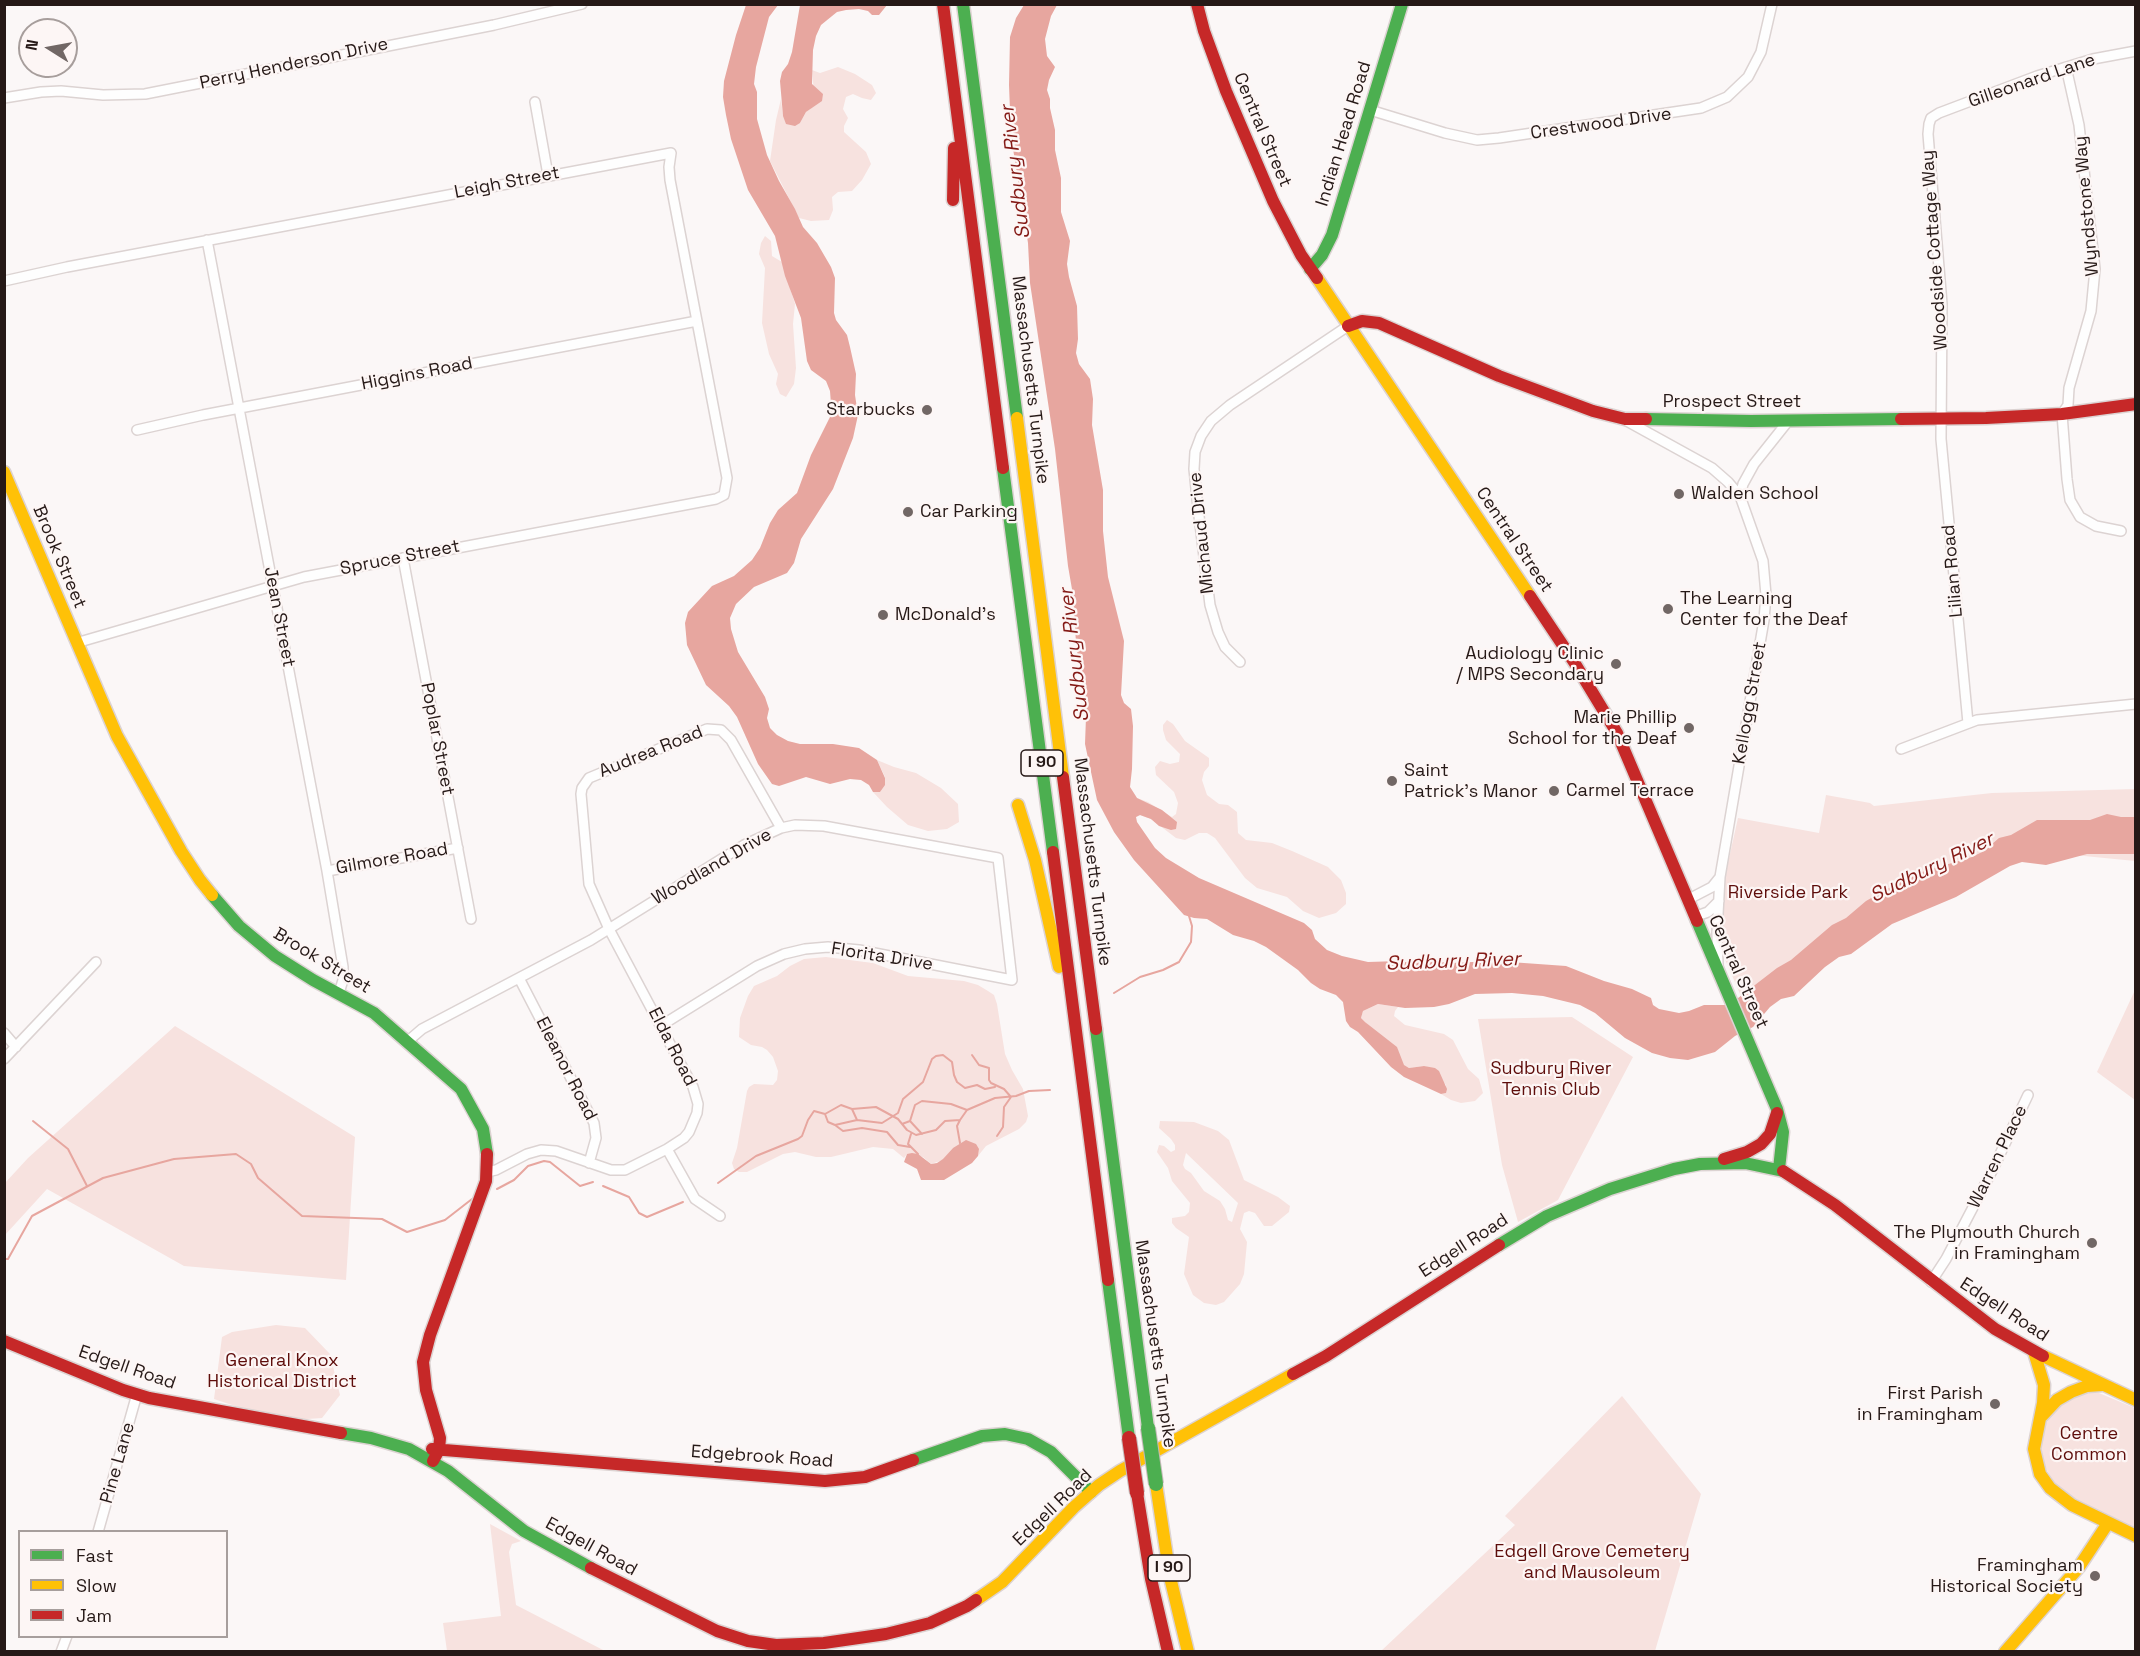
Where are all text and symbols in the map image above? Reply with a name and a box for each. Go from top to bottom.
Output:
north arrow [18,18,78,78]
street label: Perry Henderson Drive [198,33,390,95]
text: N [20,38,43,52]
street label: Gilleonard Lane [1966,49,2098,113]
street label: Indian Head Road [1312,59,1376,209]
street label: Central Street [1228,70,1296,190]
street label: Crestwood Drive [1529,103,1673,145]
water label: Sudbury River [996,104,1036,240]
street label: Wyndstone Way [2070,135,2104,277]
street label: Woodside Cottage Way [1917,149,1953,351]
street label: Leigh Street [452,162,562,204]
street label: Massachusetts Turnpike [1006,275,1054,485]
street label: Higgins Road [359,353,475,395]
street label: Prospect Street [1663,391,1801,413]
place label: Starbucks [826,399,915,421]
marker: Starbucks [920,403,934,417]
street label: Michaud Drive [1185,471,1219,595]
street label: Central Street [1471,483,1557,597]
place label: Walden School [1691,483,1819,505]
marker: Walden School [1672,487,1686,501]
place label: Car Parking [920,501,1018,523]
street label: Brook Street [28,502,90,612]
marker: Car Parking [901,505,915,519]
street label: Lilian Road [1938,524,1968,618]
street label: Spruce Street [338,536,462,580]
street label: Jean Street [259,565,299,669]
water label: Sudbury River [1055,587,1095,723]
place label: The Learning Center for the Deaf [1680,588,1848,630]
marker: The Learning Center for the Deaf [1661,602,1675,616]
place label: McDonald's [895,604,996,626]
marker: McDonald's [876,608,890,622]
street label: Kellogg Street [1729,640,1771,766]
place label: Audiology Clinic / MPS Secondary [1456,643,1604,686]
marker: Audiology Clinic / MPS Secondary [1609,657,1623,671]
street label: Poplar Street [415,681,459,797]
place label: Marie Phillip School for the Deaf [1508,707,1677,750]
street label: Audrea Road [596,721,706,783]
marker: Marie Phillip School for the Deaf [1682,721,1696,735]
road number: I 90 [1021,750,1063,776]
street label: Massachusetts Turnpike [1068,757,1116,967]
place label: Saint Patrick's Manor [1404,760,1538,802]
marker: Saint Patrick's Manor [1385,774,1399,788]
place label: Carmel Terrace [1566,780,1694,802]
marker: Carmel Terrace [1547,784,1561,798]
street label: Woodland Drive [648,824,776,910]
water label: Sudbury River [1866,828,1998,908]
street label: Gilmore Road [334,839,450,879]
park label: Riverside Park [1728,882,1848,904]
street label: Central Street [1703,912,1773,1032]
street label: Brook Street [269,923,375,999]
street label: Florita Drive [830,938,934,976]
water label: Sudbury River [1385,948,1521,976]
street label: Elda Road [643,1004,701,1090]
street label: Eleanor Road [531,1014,601,1124]
park label: Sudbury River Tennis Club [1490,1058,1612,1100]
street label: Warren Place [1964,1102,2032,1212]
street label: Edgell Road [1416,1209,1512,1283]
place label: The Plymouth Church in Framingham [1894,1222,2080,1264]
marker: The Plymouth Church in Framingham [2085,1236,2099,1250]
street label: Massachusetts Turnpike [1130,1239,1180,1449]
street label: Edgell Road [1956,1273,2052,1347]
street label: Edgell Road [75,1341,179,1395]
park label: General Knox Historical District [207,1350,357,1392]
place label: First Parish in Framingham [1857,1383,1983,1426]
marker: First Parish in Framingham [1988,1397,2002,1411]
street label: Pine Lane [96,1420,140,1506]
park label: Centre Common [2051,1423,2127,1466]
street label: Edgebrook Road [690,1441,834,1473]
street label: Edgell Road [1009,1465,1097,1551]
street label: Edgell Road [541,1513,641,1581]
legend [18,1530,228,1638]
park label: Edgell Grove Cemetery and Mausoleum [1494,1541,1690,1584]
text: Fast [76,1544,113,1567]
road number: I 90 [1148,1555,1190,1581]
place label: Framingham Historical Society [1930,1555,2083,1598]
marker: Framingham Historical Society [2088,1569,2102,1583]
text: Slow [76,1574,117,1597]
text: Jam [76,1604,112,1627]

